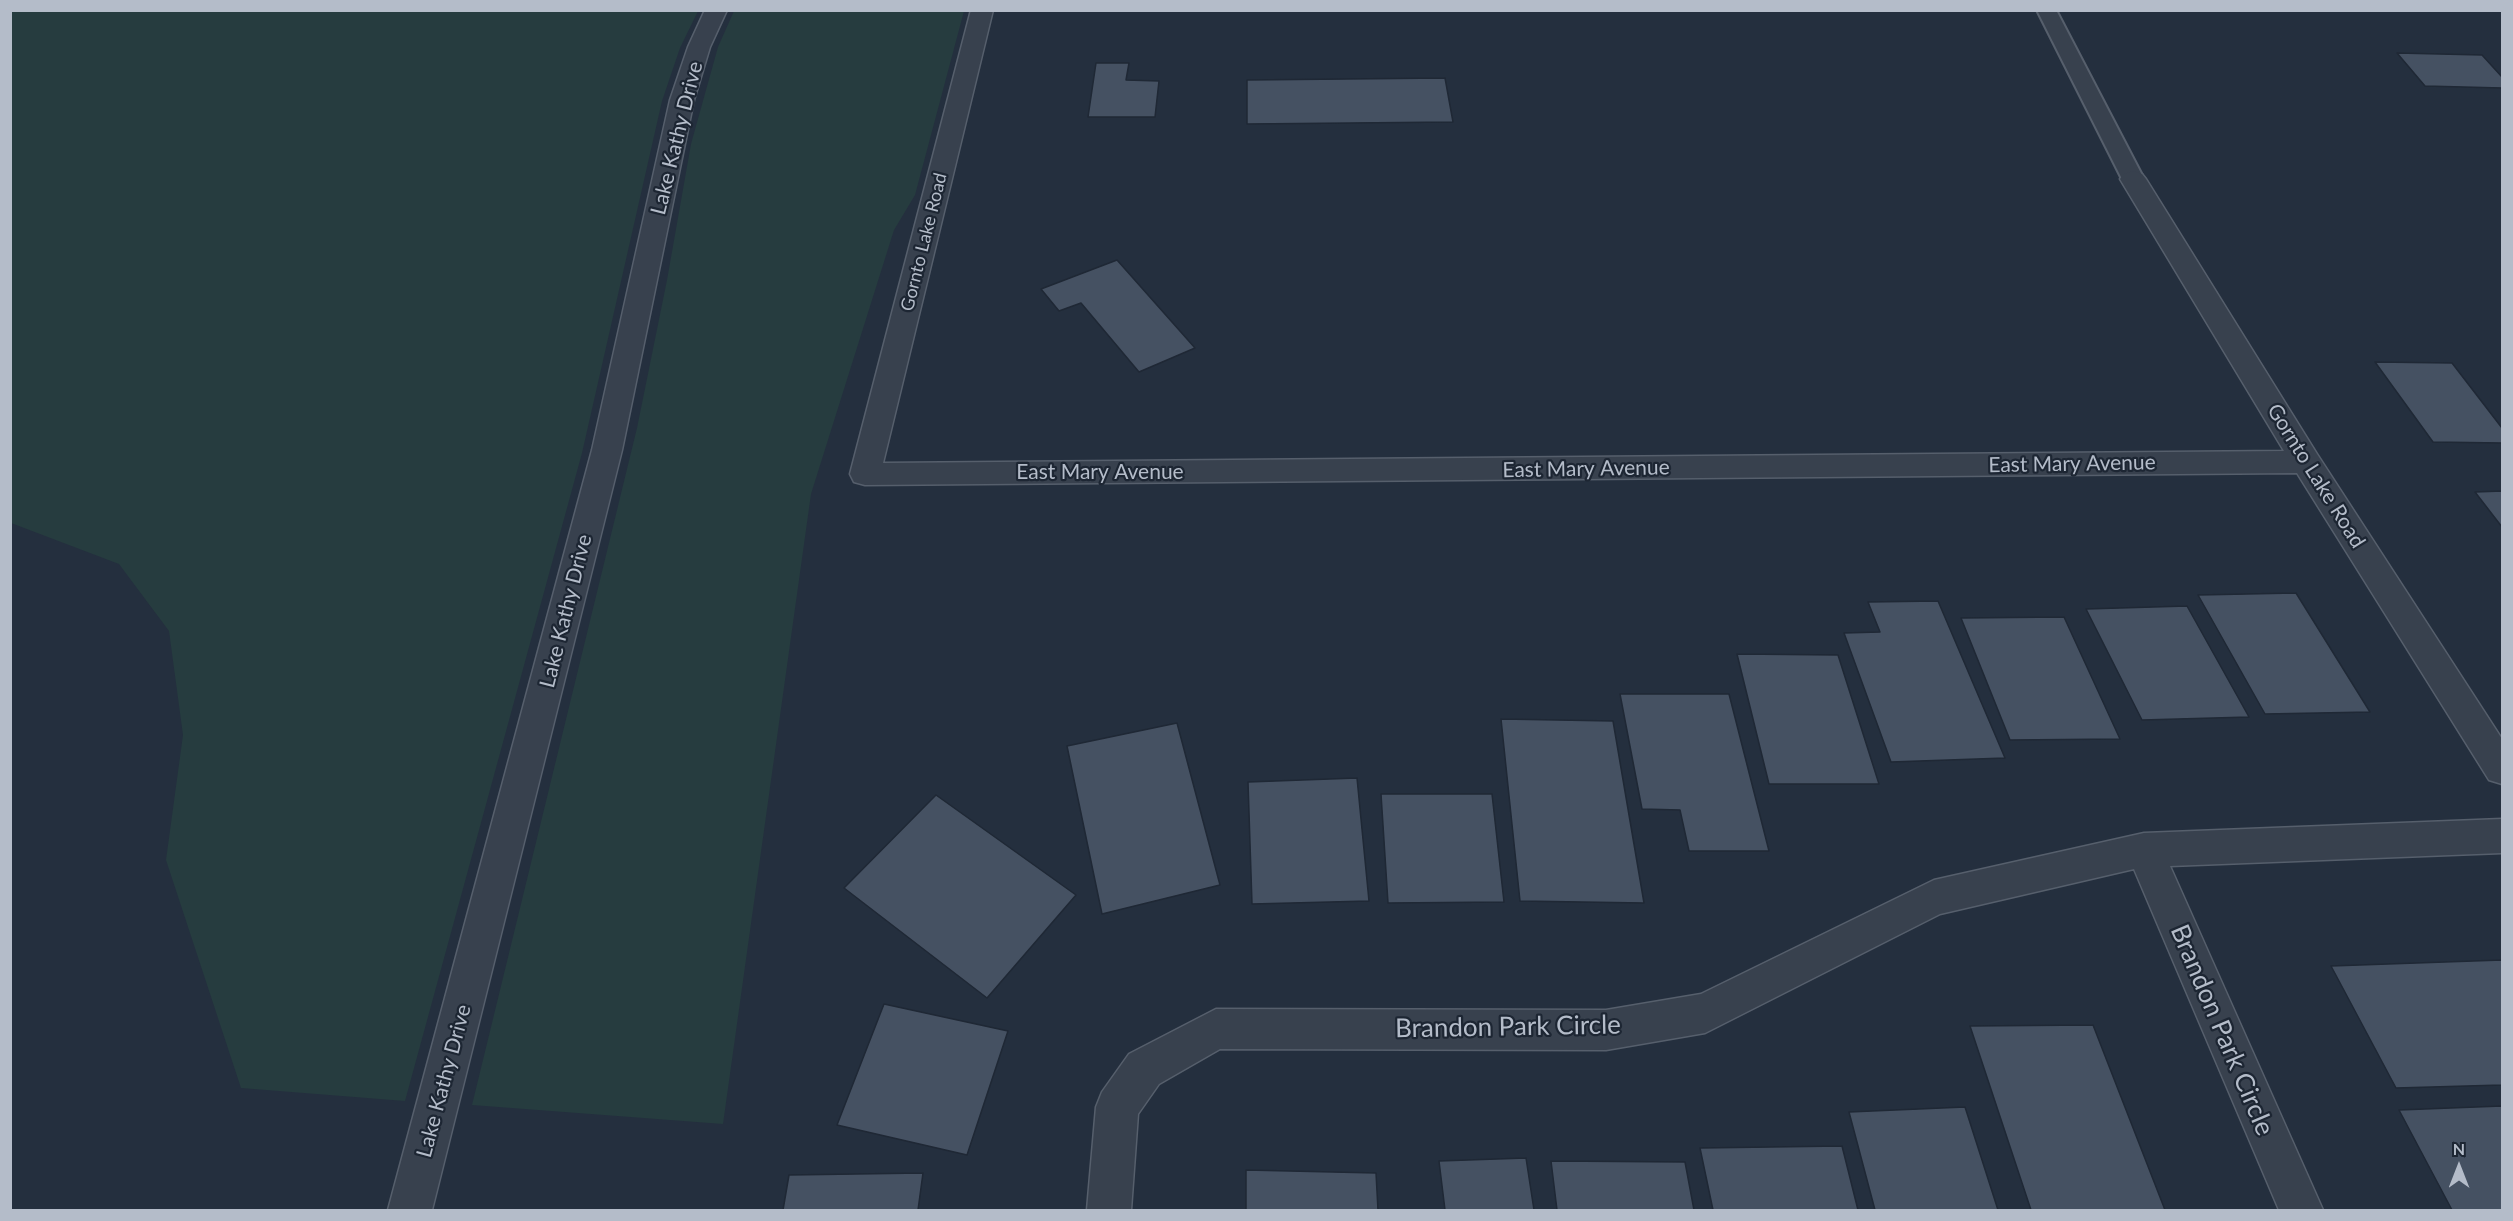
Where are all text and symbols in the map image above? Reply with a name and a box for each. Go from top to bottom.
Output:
street label: Lake Kathy Drive [646,59,708,217]
street label: Gornto Lake Road [896,171,952,313]
street label: Gornto Lake Road [2261,399,2371,553]
street label: East Mary Avenue [1988,450,2156,478]
street label: East Mary Avenue [1502,455,1670,483]
street label: East Mary Avenue [1016,459,1184,485]
street label: Lake Kathy Drive [535,532,597,690]
street label: Brandon Park Circle [2163,920,2281,1140]
street label: Lake Kathy Drive [411,1002,477,1160]
street label: Brandon Park Circle [1395,1009,1621,1045]
north arrow [2429,1137,2489,1197]
text: N [2453,1139,2465,1158]

